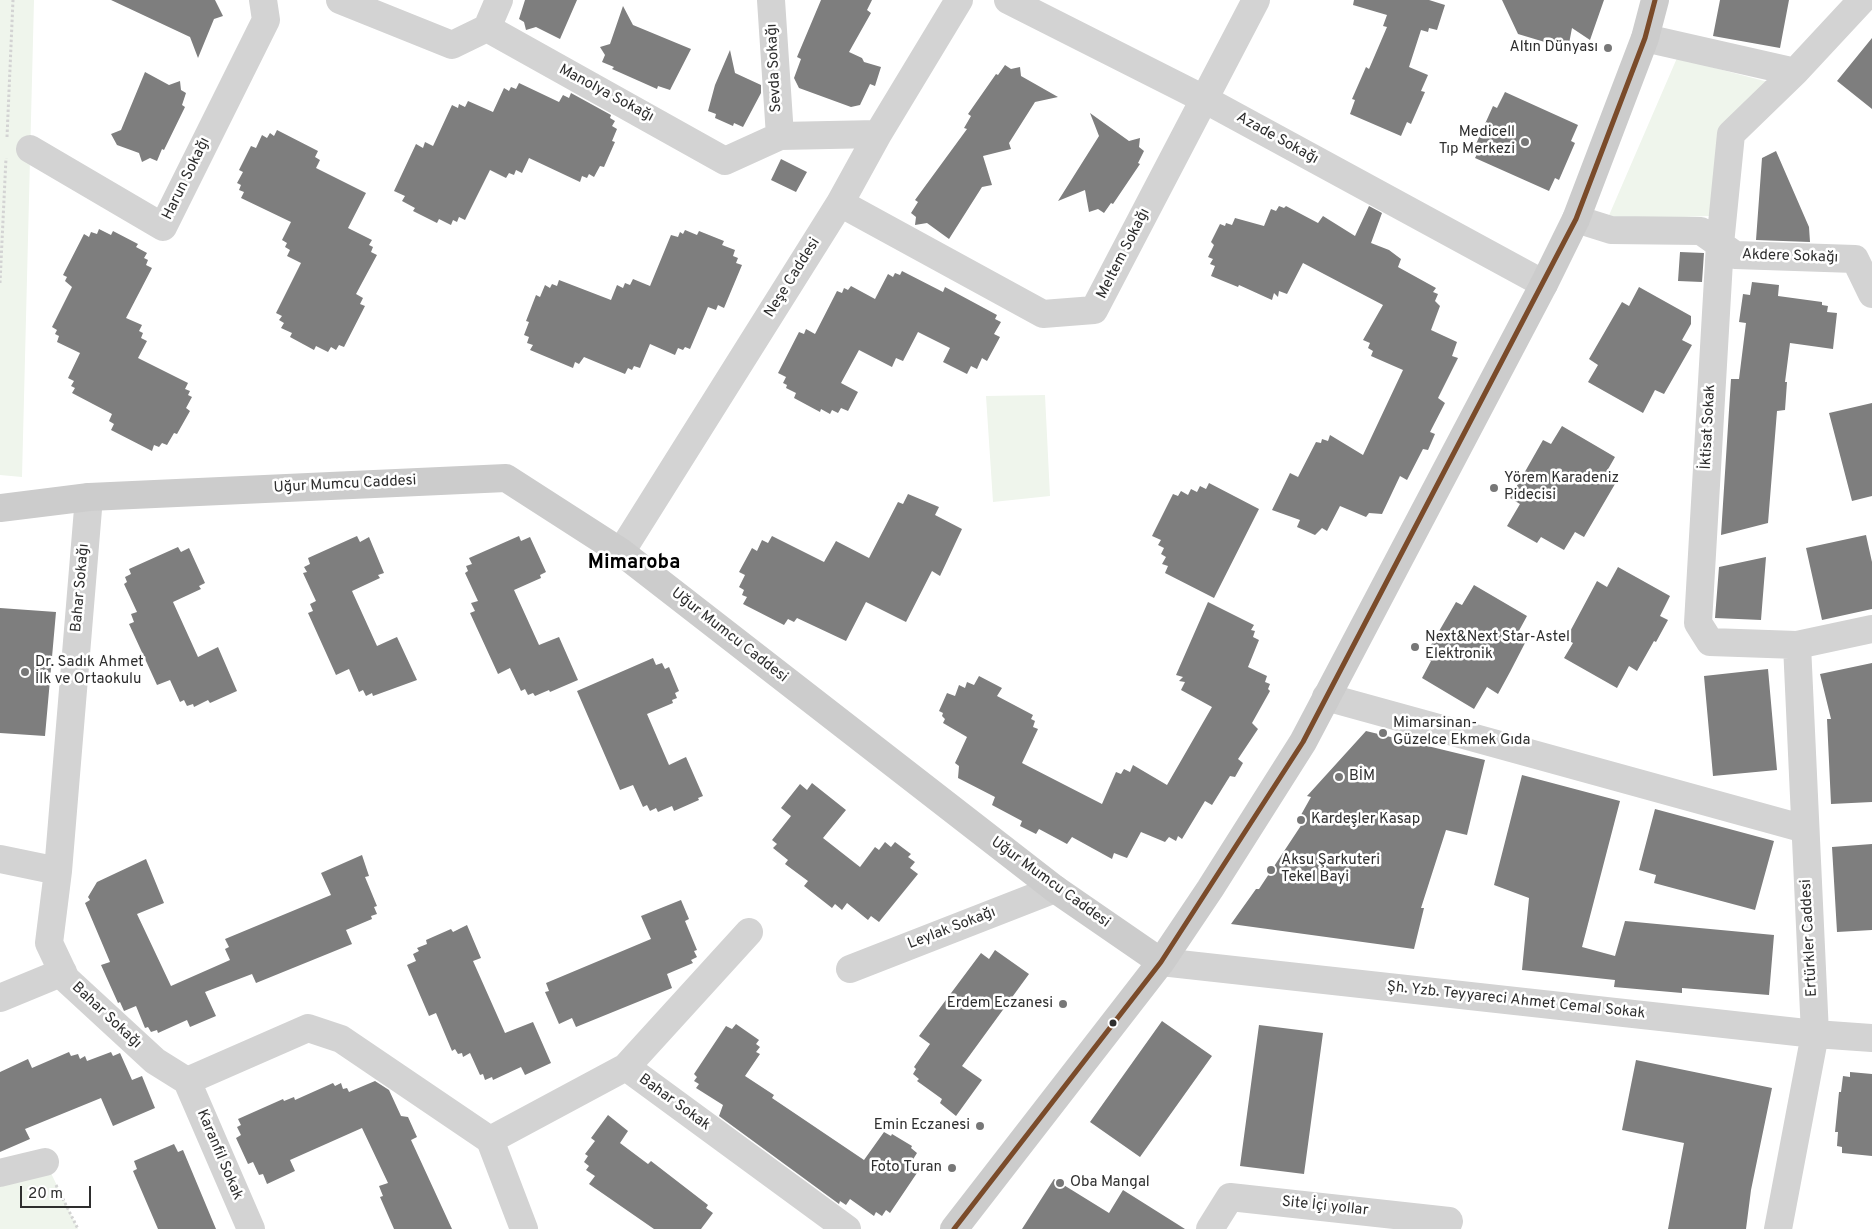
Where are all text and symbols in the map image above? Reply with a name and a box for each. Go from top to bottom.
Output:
street label: Sevda Sokağı [764,23,786,113]
place label: Altın Dünyası [1509,39,1598,57]
marker: Altın Dünyası [1602,42,1614,54]
street label: Manolya Sokağı [555,61,657,127]
street label: Azade Sokağı [1233,109,1321,169]
place label: Medicell Tıp Merkezi [1439,124,1515,159]
street label: Harun Sokağı [159,135,215,223]
marker: Medicell Tıp Merkezi [1519,136,1531,148]
street label: Meltem Sokağı [1093,206,1155,302]
street label: Neşe Caddesi [761,235,825,321]
street label: Akdere Sokağı [1741,246,1839,268]
street label: İktisat Sokak [1698,384,1720,470]
place label: Yörem Karadeniz Pidecisi [1504,470,1619,505]
street label: Uğur Mumcu Caddesi [273,472,417,498]
marker: Yörem Karadeniz Pidecisi [1488,482,1500,494]
street label: Bahar Sokağı [68,543,94,633]
district label: Mimaroba [588,552,680,576]
street label: Uğur Mumcu Caddesi [667,585,791,687]
place label: Next&Next Star-Astel Elektronik [1425,629,1570,664]
marker: Next&Next Star-Astel Elektronik [1409,641,1421,653]
place label: Dr. Sadık Ahmet İlk ve Ortaokulu [35,654,144,689]
marker: Dr. Sadık Ahmet İlk ve Ortaokulu [19,666,31,678]
place label: Mimarsinan- Güzelce Ekmek Gıda [1393,715,1530,750]
marker: Mimarsinan- Güzelce Ekmek Gıda [1377,727,1389,739]
place label: BİM [1349,768,1375,786]
marker: BİM [1333,771,1345,783]
place label: Kardeşler Kasap [1311,811,1420,829]
marker: Kardeşler Kasap [1295,814,1307,826]
street label: Uğur Mumcu Caddesi [987,834,1113,932]
place label: Aksu Şarkuteri Tekel Bayi [1281,852,1380,887]
marker: Aksu Şarkuteri Tekel Bayi [1265,864,1277,876]
street label: Ertürkler Caddesi [1798,879,1822,997]
street label: Leylak Sokağı [906,904,998,954]
street label: Şh. Yzb. Teyyareci Ahmet Cemal Sokak [1386,978,1646,1024]
street label: Bahar Sokağı [67,979,145,1053]
place label: Erdem Eczanesi [947,995,1053,1013]
marker: Erdem Eczanesi [1057,998,1069,1010]
unlabelled marker [1108,1018,1118,1028]
street label: Bahar Sokak [635,1071,713,1135]
street label: Karanfil Sokak [192,1107,246,1203]
place label: Emin Eczanesi [874,1117,970,1135]
marker: Emin Eczanesi [974,1120,986,1132]
place label: Foto Turan [870,1159,942,1177]
marker: Foto Turan [946,1162,958,1174]
place label: Oba Mangal [1070,1174,1150,1192]
scale bar [22,1176,94,1208]
marker: Oba Mangal [1054,1177,1066,1189]
text: 20 m [28,1185,63,1204]
street label: Site İçi yollar [1281,1194,1369,1220]

